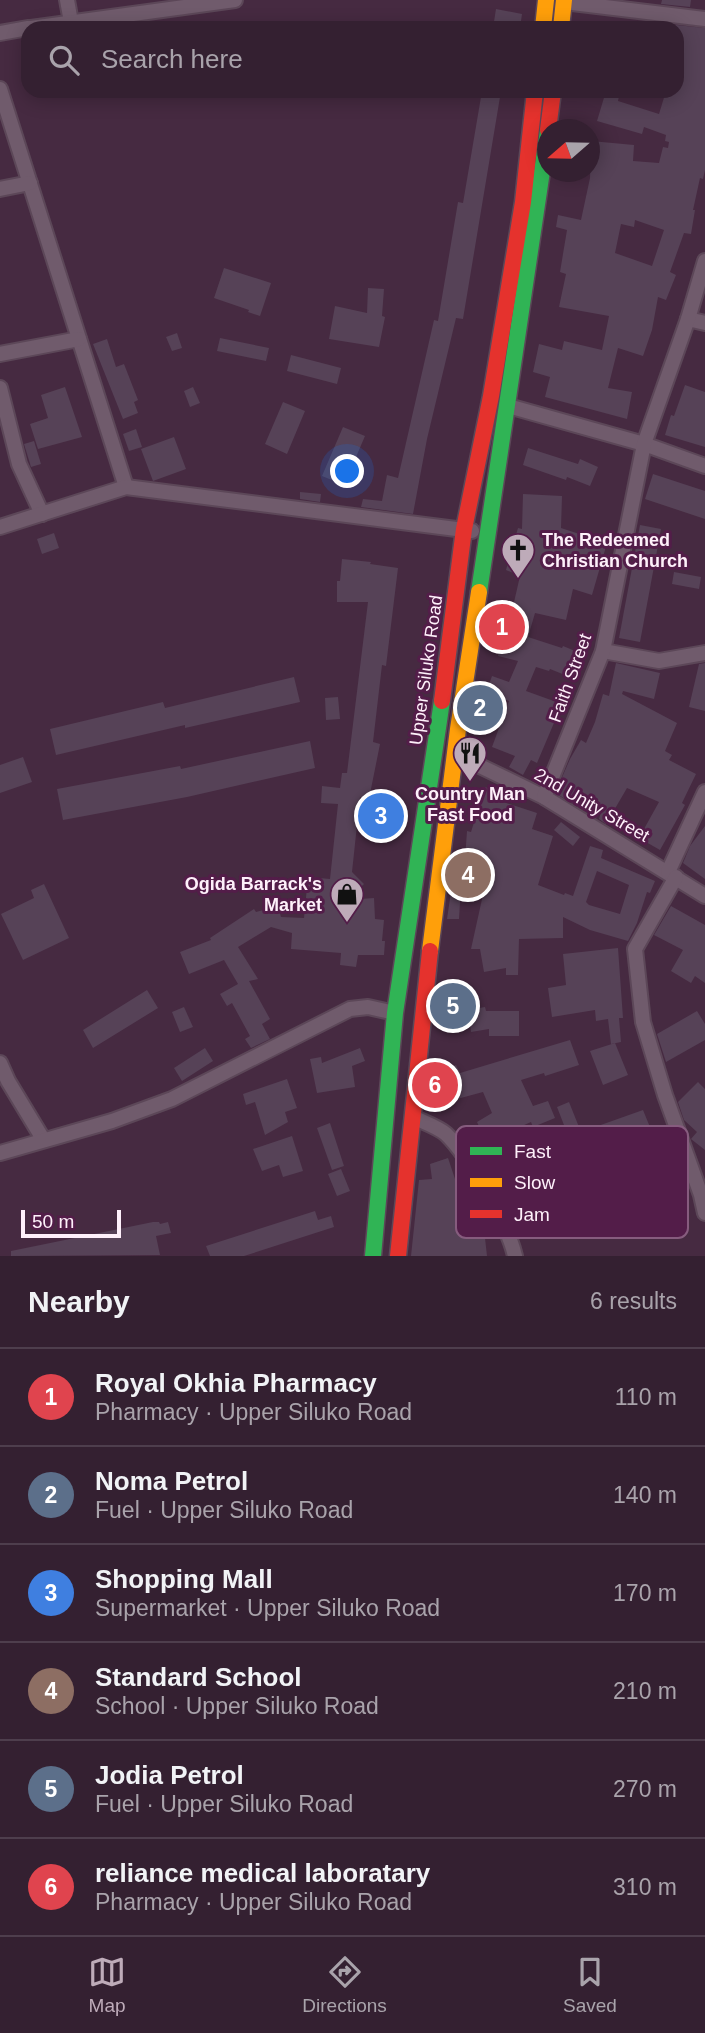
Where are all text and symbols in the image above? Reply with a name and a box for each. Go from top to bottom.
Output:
search box [21,21,684,98]
icon: search [45,41,83,79]
text: Search here [101,44,243,74]
north arrow [537,119,600,182]
your location [330,454,364,488]
place label: The Redeemed Christian Church [542,530,688,571]
church icon: The Redeemed Christian Church [499,531,537,580]
street label: Upper Siluko Road [406,594,446,746]
pin: 1 [479,601,525,653]
street label: Faith Street [545,631,595,725]
pin: 2 [457,682,503,734]
restaurant icon: Country Man Fast Food [451,734,489,783]
street label: 2nd Unity Street [531,764,653,846]
place label: Country Man Fast Food [415,784,525,825]
pin: 3 [358,790,404,842]
pin: 4 [445,849,491,901]
place label: Ogida Barrack's Market [185,874,322,915]
shop icon: Ogida Barrack's Market [328,875,366,924]
pin: 5 [430,980,476,1032]
pin: 6 [412,1059,458,1111]
legend [456,1126,688,1238]
text: Fast [514,1141,552,1162]
text: Slow [514,1172,555,1193]
text: Jam [514,1204,550,1225]
scale bar [21,1207,121,1239]
text: 50 m [32,1211,74,1232]
text: Nearby [28,1285,130,1318]
text: 6 results [590,1288,677,1314]
text: Royal Okhia Pharmacy [95,1368,377,1398]
text: 1 [45,1384,57,1410]
text: 110 m [615,1384,677,1410]
text: Pharmacy · Upper Siluko Road [95,1399,412,1425]
text: Noma Petrol [95,1466,248,1496]
text: 2 [45,1482,57,1508]
text: 140 m [613,1482,677,1508]
text: Fuel · Upper Siluko Road [95,1497,353,1523]
text: Shopping Mall [95,1564,273,1594]
text: 3 [45,1580,57,1606]
text: 170 m [613,1580,677,1606]
text: Supermarket · Upper Siluko Road [95,1595,440,1621]
text: Standard School [95,1662,302,1692]
text: 4 [45,1678,57,1704]
text: 210 m [613,1678,677,1704]
text: School · Upper Siluko Road [95,1693,379,1719]
text: Jodia Petrol [95,1760,244,1790]
text: 5 [45,1776,57,1802]
text: 270 m [613,1776,677,1802]
text: Fuel · Upper Siluko Road [95,1791,353,1817]
text: reliance medical laboratary [95,1858,430,1888]
text: 6 [45,1874,57,1900]
text: 310 m [613,1874,677,1900]
text: Pharmacy · Upper Siluko Road [95,1889,412,1915]
tab: Map [88,1953,126,2017]
tab: Directions [302,1953,387,2017]
tab: Saved [563,1953,617,2017]

